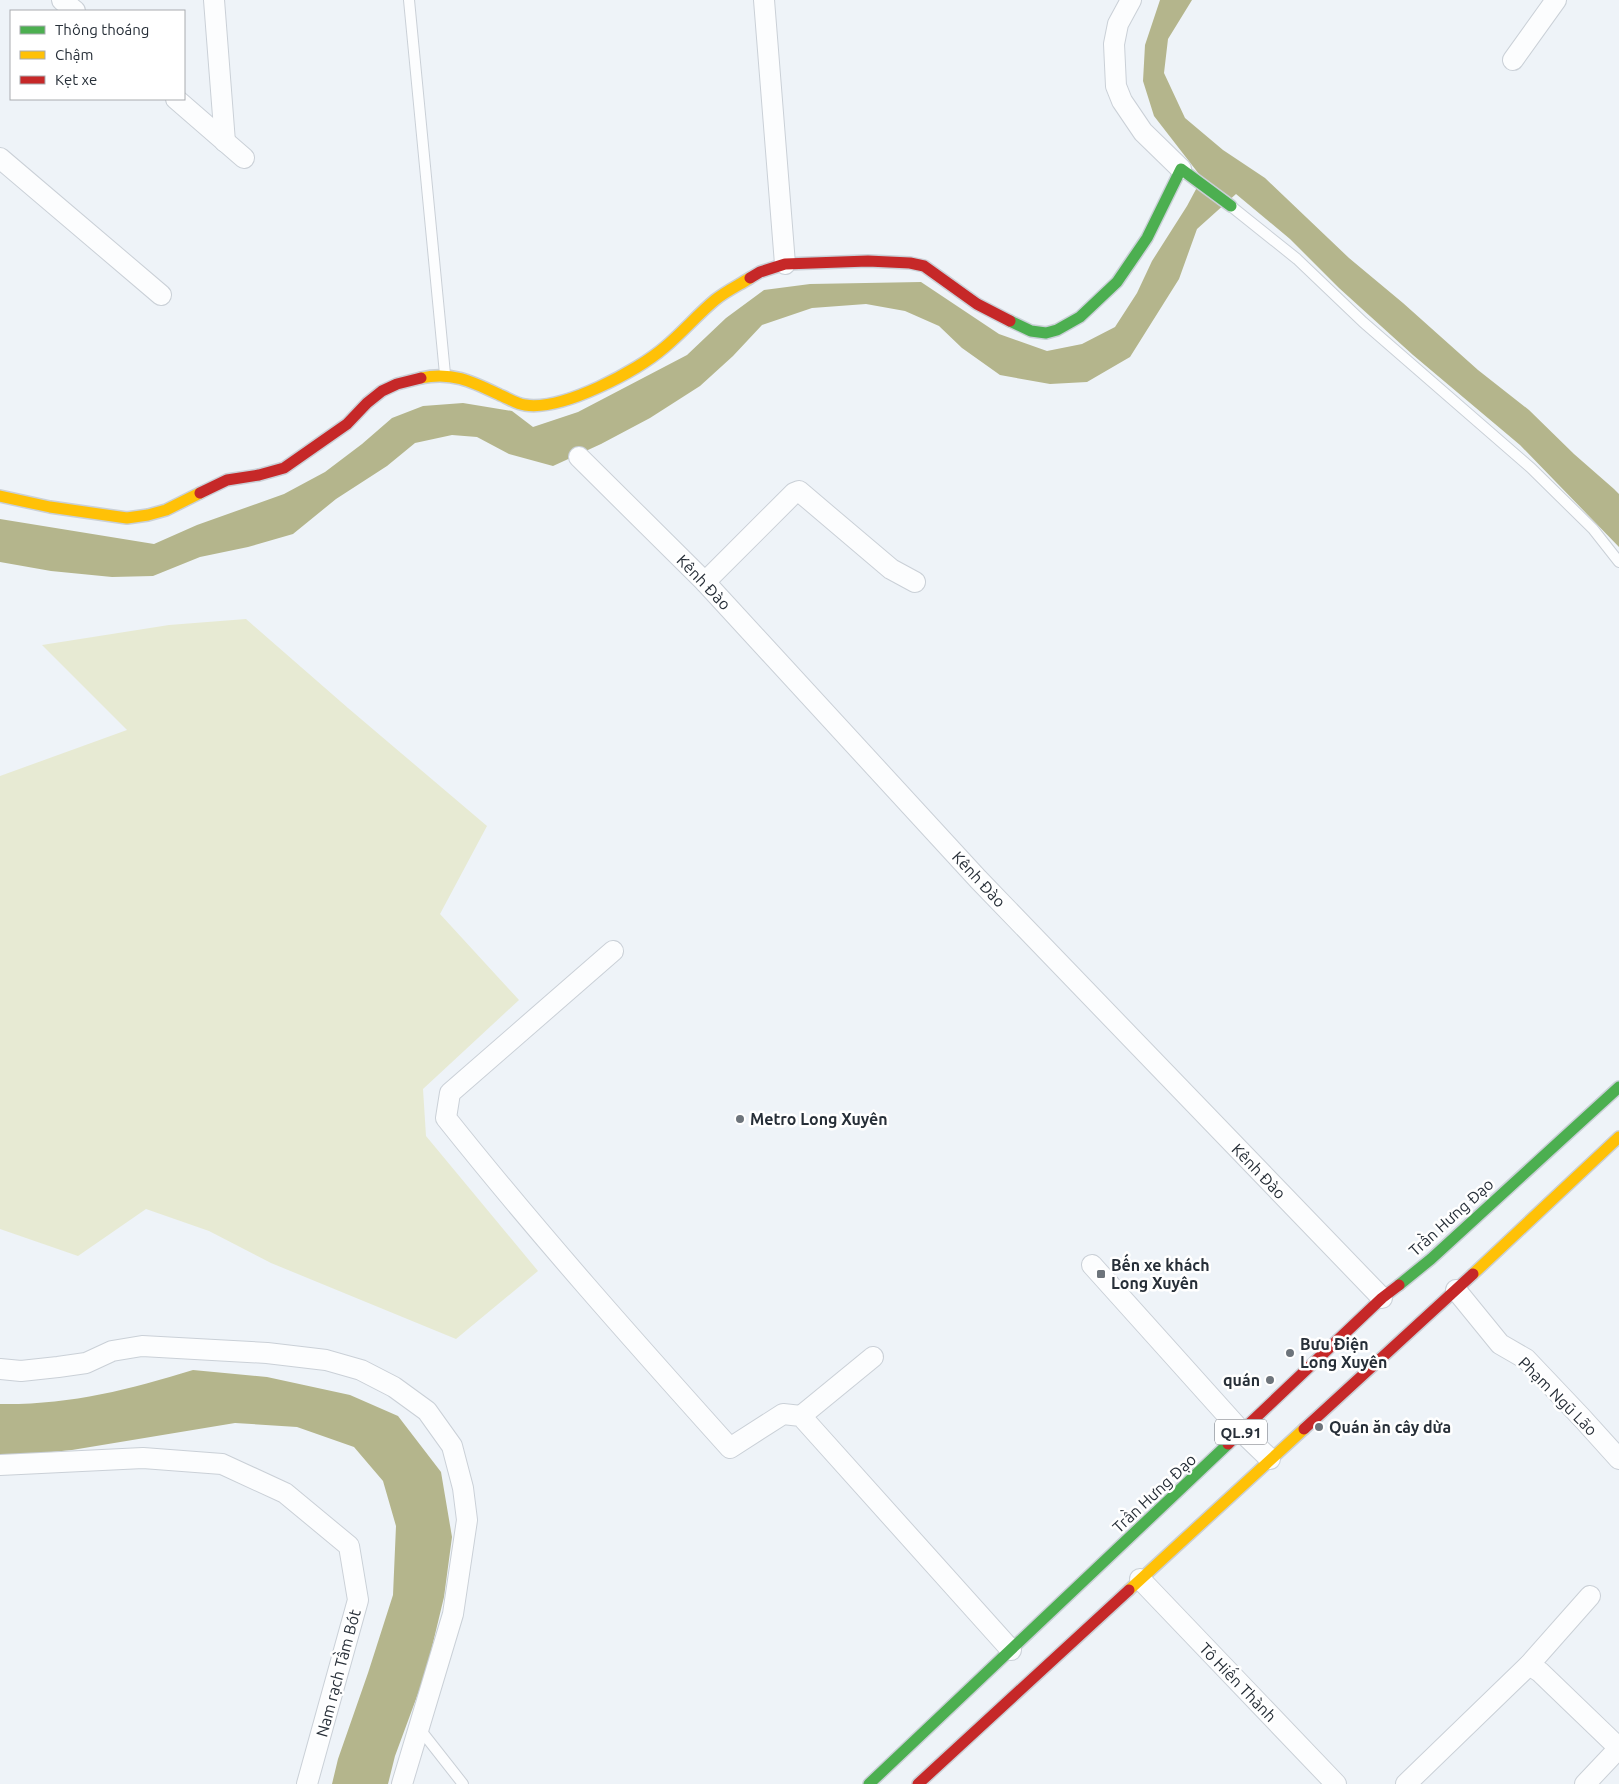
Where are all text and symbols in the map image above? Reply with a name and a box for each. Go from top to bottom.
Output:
legend [10,10,185,100]
text: Thông thoáng [55,21,149,38]
text: Chậm [55,46,93,63]
text: Kẹt xe [55,71,97,88]
street label: Kênh Đào [673,551,735,613]
street label: Kênh Đào [949,847,1009,911]
place label: Metro Long Xuyên [750,1110,888,1128]
marker: Metro Long Xuyên [734,1113,746,1125]
street label: Kênh Đào [1228,1140,1290,1202]
street label: Trần Hưng Đạo [1403,1172,1497,1260]
place label: Bến xe khách Long Xuyên [1111,1253,1210,1292]
marker: Bến xe khách Long Xuyên [1095,1268,1107,1280]
place label: Bưu Điện Long Xuyên [1300,1335,1387,1371]
marker: Bưu Điện Long Xuyên [1284,1347,1296,1359]
street label: Phạm Ngũ Lão [1515,1353,1601,1439]
place label: quán [1223,1371,1260,1389]
marker: quán [1264,1374,1276,1386]
place label: Quán ăn cây dừa [1329,1418,1451,1436]
road number: QL.91 [1215,1420,1267,1444]
marker: Quán ăn cây dừa [1313,1421,1325,1433]
street label: Trần Hưng Đạo [1107,1448,1199,1536]
street label: Nam rạch Tầm Bót [309,1606,364,1739]
street label: Tô Hiến Thành [1196,1637,1282,1725]

